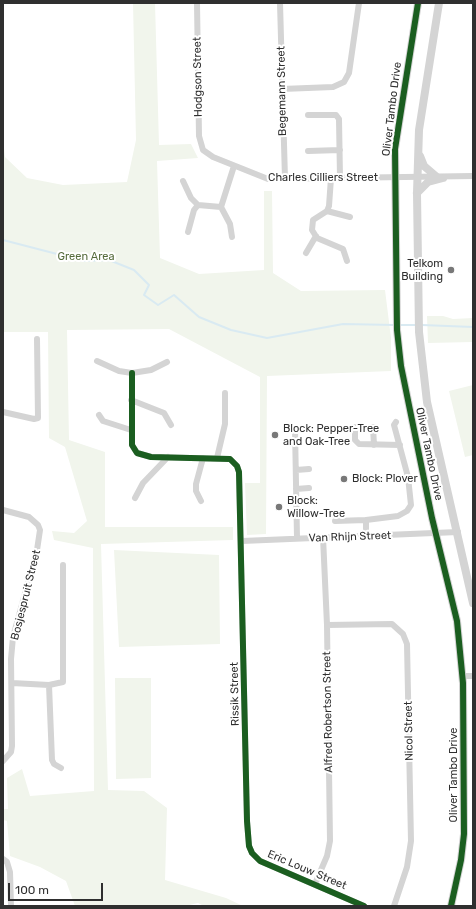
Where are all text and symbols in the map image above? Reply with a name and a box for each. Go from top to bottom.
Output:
street label: Hodgson Street [191,37,205,117]
street label: Begemann Street [275,46,289,136]
street label: Oliver Tambo Drive [380,61,404,157]
street label: Charles Cilliers Street [268,171,378,185]
park label: Green Area [58,250,114,264]
place label: Telkom Building [401,257,443,283]
marker: Telkom Building [446,265,456,275]
street label: Oliver Tambo Drive [413,406,445,502]
place label: Block: Pepper-Tree and Oak-Tree [283,422,379,448]
marker: Block: Pepper-Tree and Oak-Tree [270,430,280,440]
place label: Block: Plover [352,472,418,486]
marker: Block: Plover [339,474,349,484]
place label: Block: Willow-Tree [287,494,345,520]
marker: Block: Willow-Tree [274,502,284,512]
street label: Van Rhijn Street [309,529,391,545]
street label: Bosjespruit Street [8,548,44,642]
street label: Alfred Robertson Street [320,651,336,773]
street label: Rissik Street [228,662,242,726]
street label: Nicol Street [402,701,416,761]
street label: Oliver Tambo Drive [447,728,461,822]
street label: Eric Louw Street [265,847,349,893]
scale bar [10,875,105,901]
text: 100 m [15,883,49,897]

